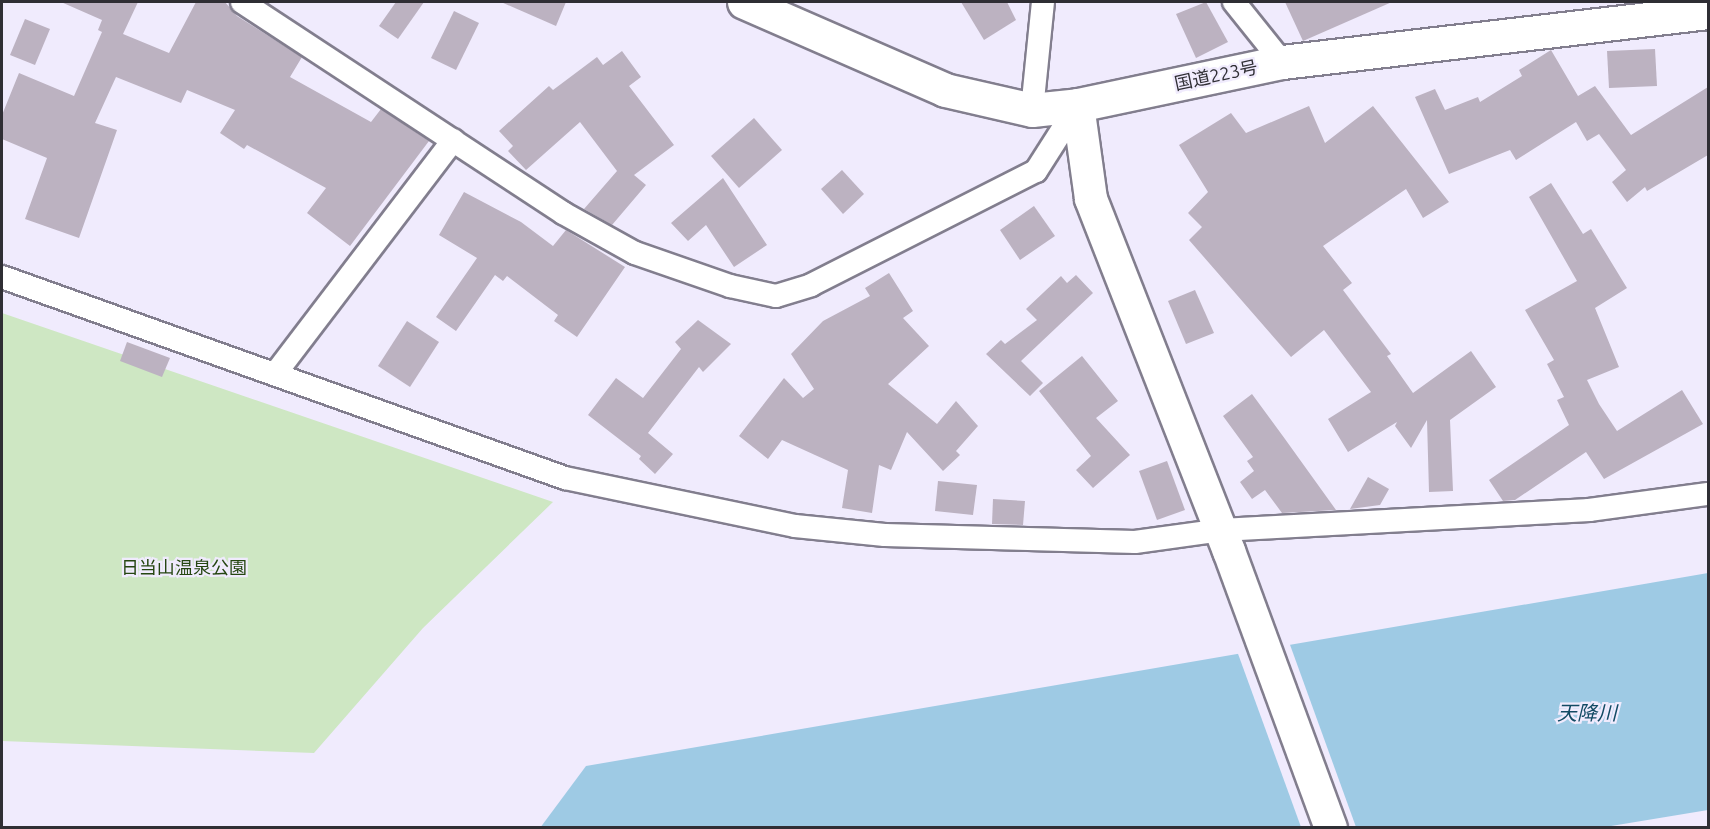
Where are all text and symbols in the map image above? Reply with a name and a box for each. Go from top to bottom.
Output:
street label: 国道223号 [1172,56,1260,94]
park label: 日当山温泉公園 [121,556,247,578]
water label: 天降川 [1557,700,1617,724]

